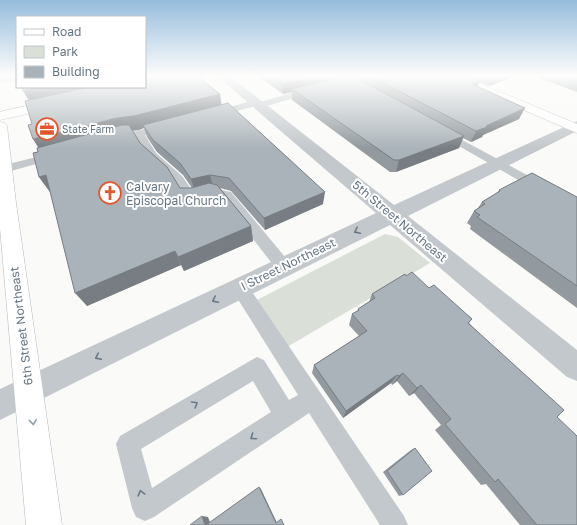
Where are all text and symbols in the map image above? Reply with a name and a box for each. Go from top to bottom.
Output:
legend [16,16,146,88]
text: Road [52,24,81,39]
text: Park [52,44,78,59]
text: Building [52,64,100,79]
office icon: State Farm [34,116,60,142]
place label: State Farm [62,123,114,135]
street label: 5th Street Northeast [350,177,451,265]
place label: Calvary Episcopal Church [126,179,226,208]
church icon: Calvary Episcopal Church [97,180,123,206]
one-way arrow [353,226,361,234]
street label: I Street Northeast [238,234,338,293]
street label: 6th Street Northeast [6,266,36,386]
one-way arrow [211,295,219,303]
one-way arrow [94,352,102,360]
one-way arrow [191,401,198,408]
one-way arrow [28,419,37,425]
one-way arrow [250,432,257,439]
one-way arrow [137,490,146,497]

